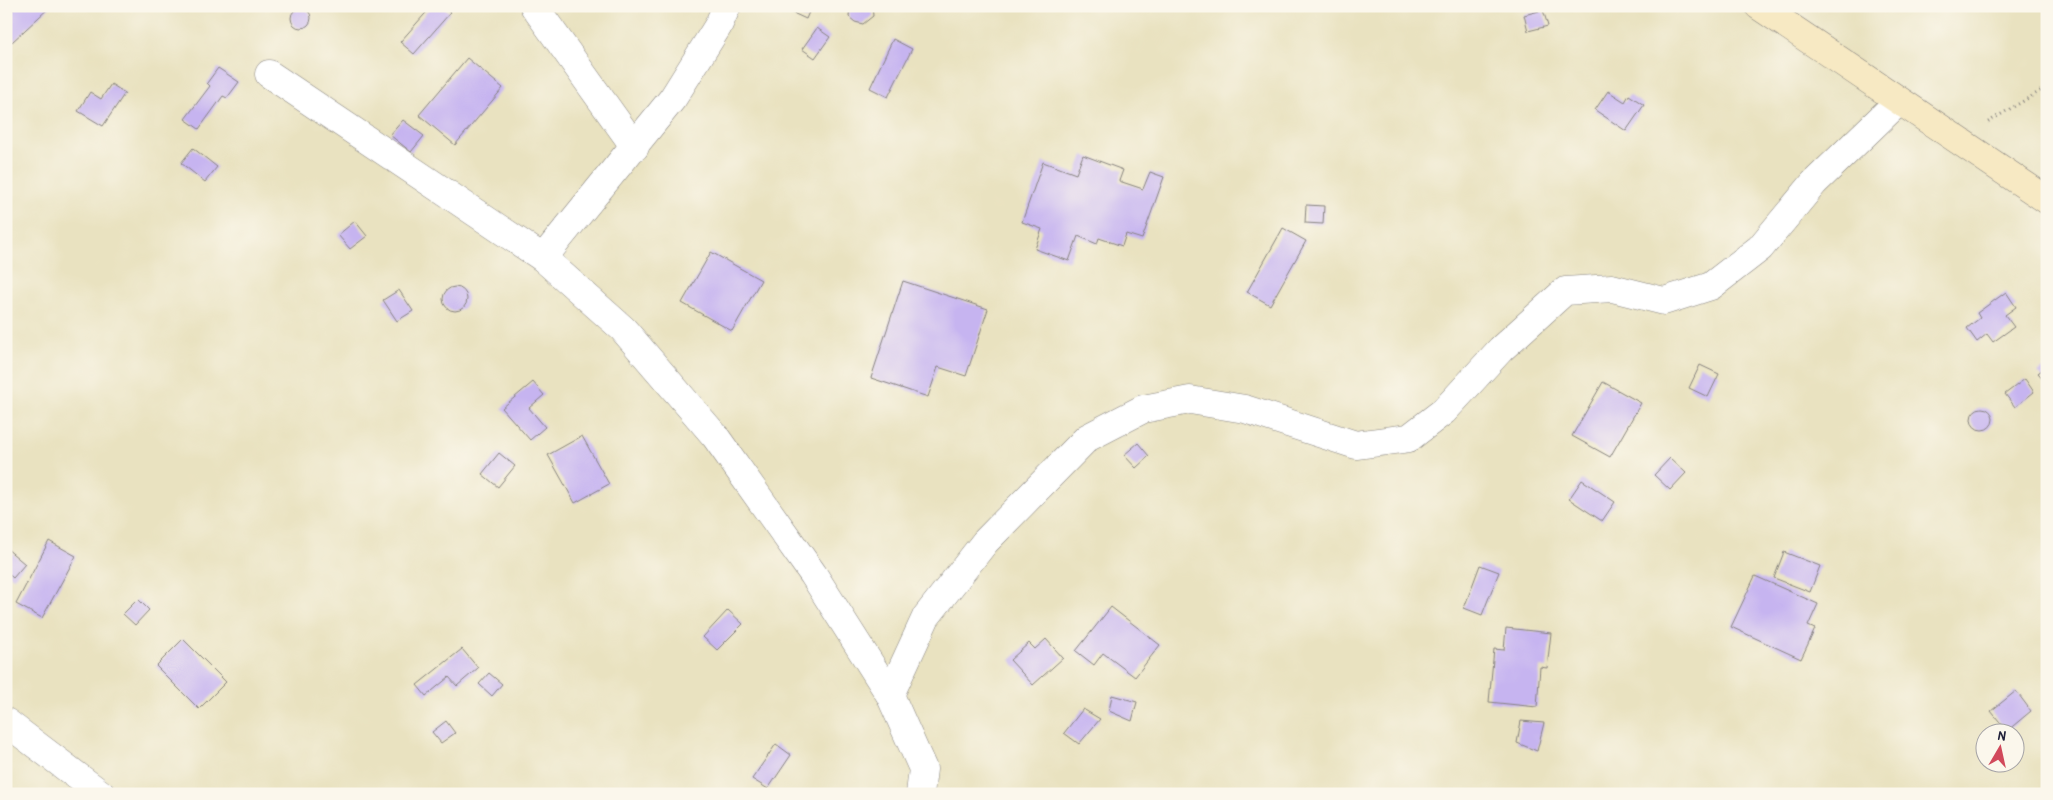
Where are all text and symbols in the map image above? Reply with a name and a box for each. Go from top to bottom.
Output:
north arrow [1976,722,2026,772]
text: N [1997,725,2008,745]

